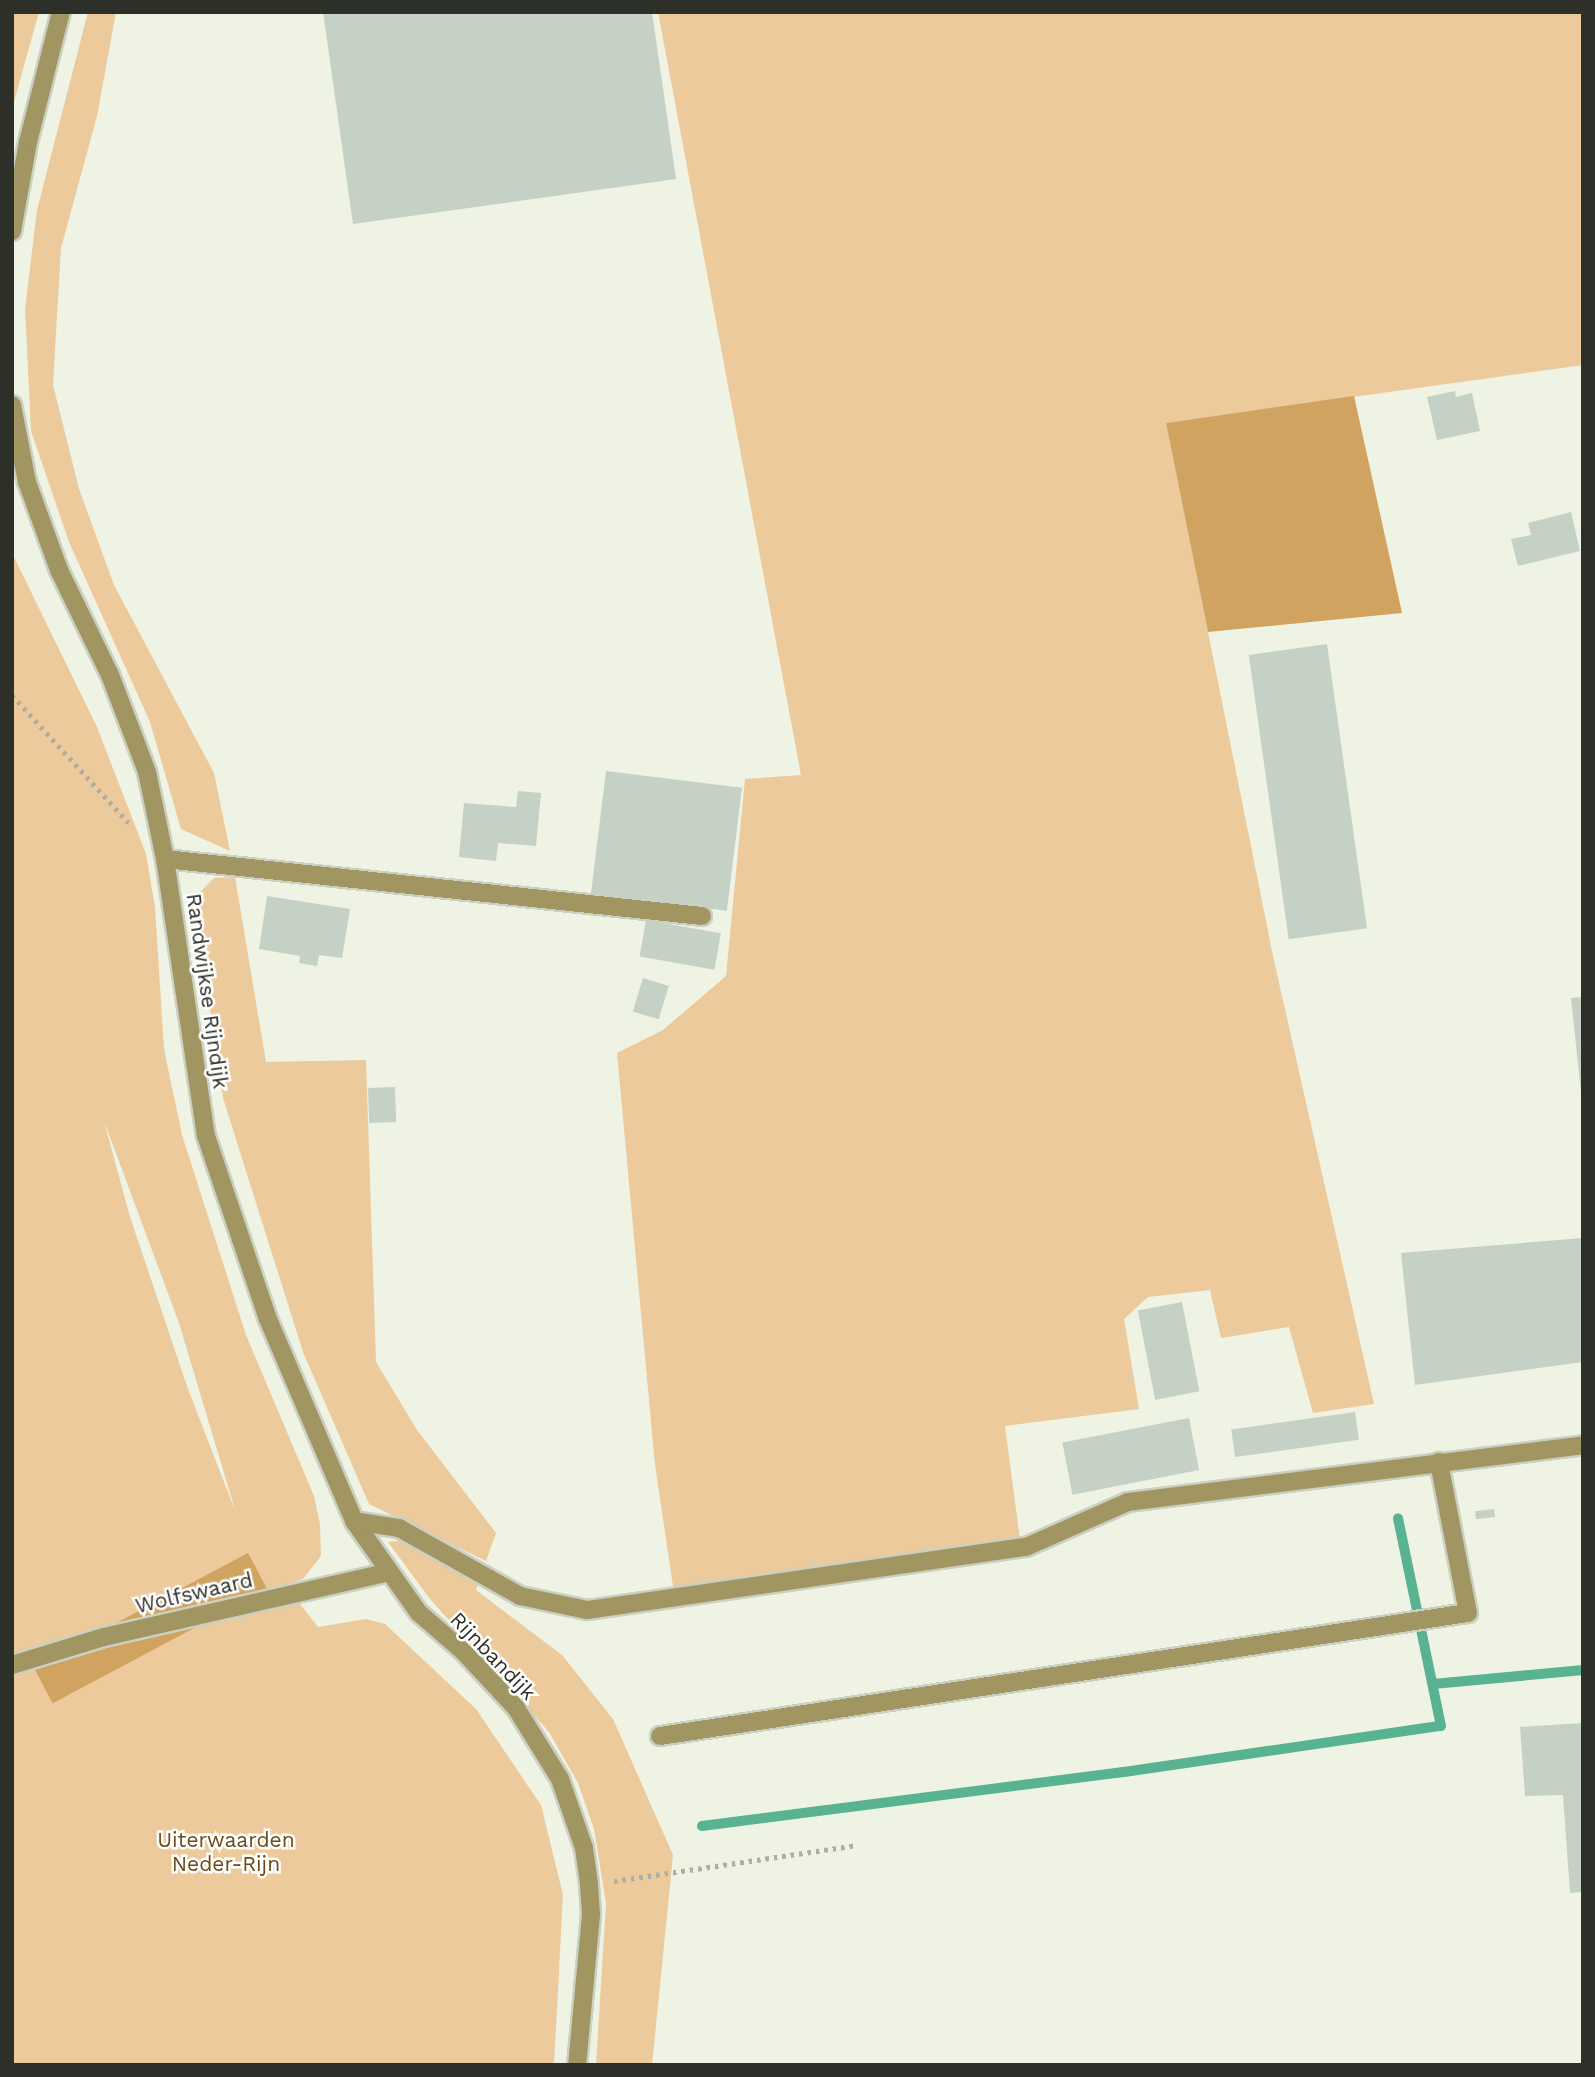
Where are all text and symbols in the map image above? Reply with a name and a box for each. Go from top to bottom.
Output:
street label: Randwijkse Rijndijk [181,892,233,1090]
street label: Wolfswaard [133,1567,255,1619]
street label: Rijnbandijk [445,1607,541,1705]
park label: Uiterwaarden Neder-Rijn [157,1827,295,1877]

